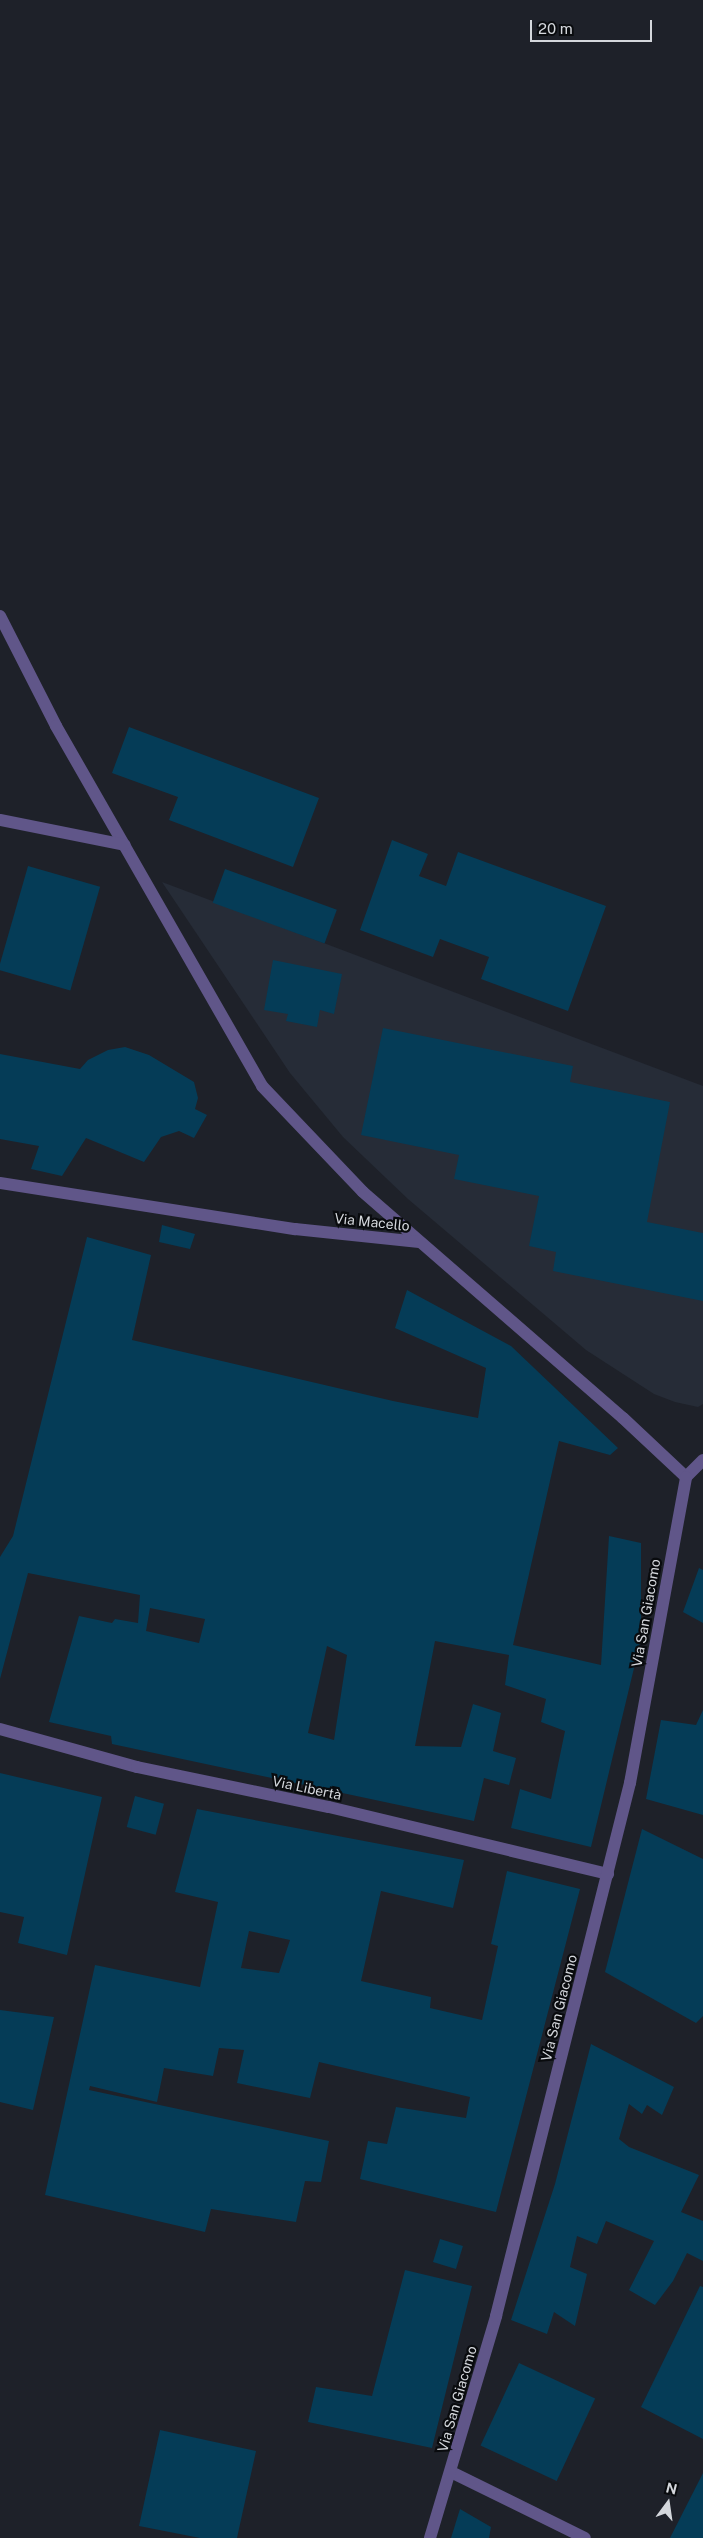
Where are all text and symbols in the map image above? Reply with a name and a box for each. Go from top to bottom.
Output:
scale bar [533,10,656,42]
text: 20 m [538,20,573,37]
street label: Via Macello [334,1210,410,1234]
street label: Via San Giacomo [628,1558,664,1668]
street label: Via Libertà [271,1772,343,1804]
street label: Via San Giacomo [538,1953,580,2063]
street label: Via San Giacomo [434,2344,480,2454]
north arrow [643,2478,693,2528]
text: N [664,2479,679,2498]

